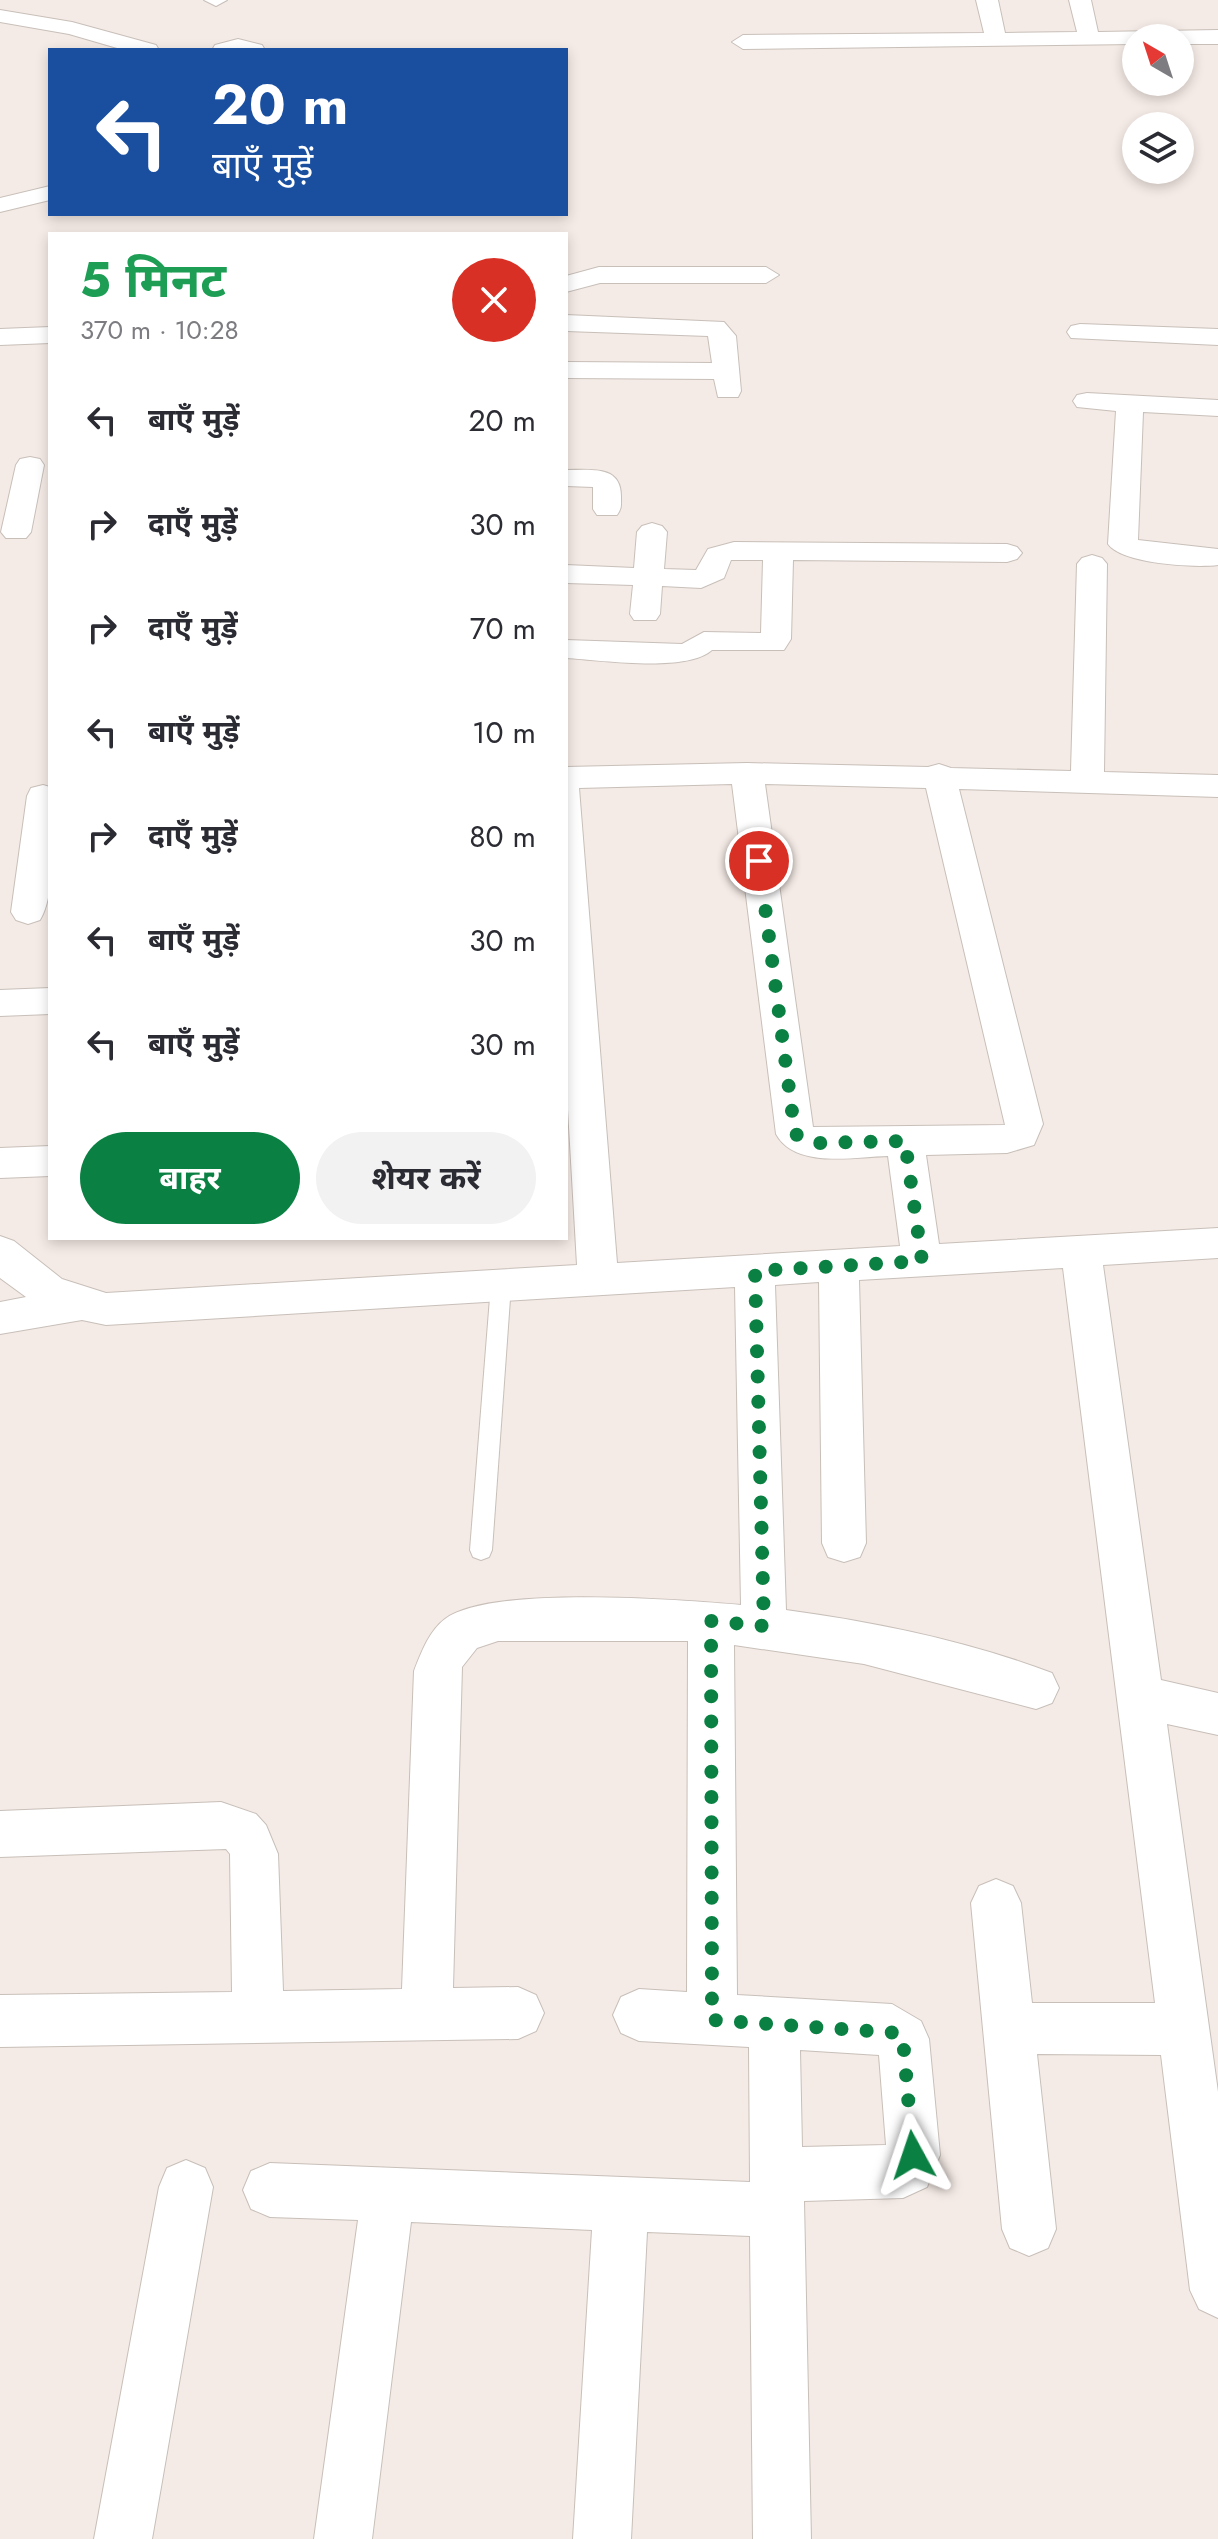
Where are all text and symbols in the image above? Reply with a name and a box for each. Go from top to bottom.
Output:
north arrow [1122,24,1194,96]
map controls [1122,24,1194,184]
text: 20 m [212,64,349,145]
icon: left [80,80,184,184]
button: layers [1122,112,1194,184]
text: बाएँ मुड़ें [212,139,313,191]
text: 5 मिनट [80,246,226,315]
button: close [452,258,536,342]
text: 370 m · 10:28 [80,311,239,349]
icon: left [80,398,124,442]
text: बाएँ मुड़ें [148,398,239,441]
text: 20 m [469,399,536,442]
icon: right [80,502,124,546]
text: दाएँ मुड़ें [148,502,238,545]
text: 30 m [469,503,536,546]
icon: right [80,606,124,650]
text: दाएँ मुड़ें [148,606,238,649]
text: 70 m [470,607,536,650]
icon: left [80,710,124,754]
text: बाएँ मुड़ें [148,710,239,753]
text: 10 m [472,711,536,754]
icon: right [80,814,124,858]
text: दाएँ मुड़ें [148,814,238,857]
text: 80 m [469,815,536,858]
pin [725,827,793,895]
icon: arrive [737,839,781,883]
icon: left [80,918,124,962]
text: बाएँ मुड़ें [148,918,239,961]
text: 30 m [469,919,536,962]
icon: left [80,1022,124,1066]
text: बाएँ मुड़ें [148,1022,239,1065]
text: 30 m [469,1023,536,1066]
button: बाहर [80,1132,300,1224]
button: शेयर करें [316,1132,536,1224]
position arrow [871,2113,955,2197]

